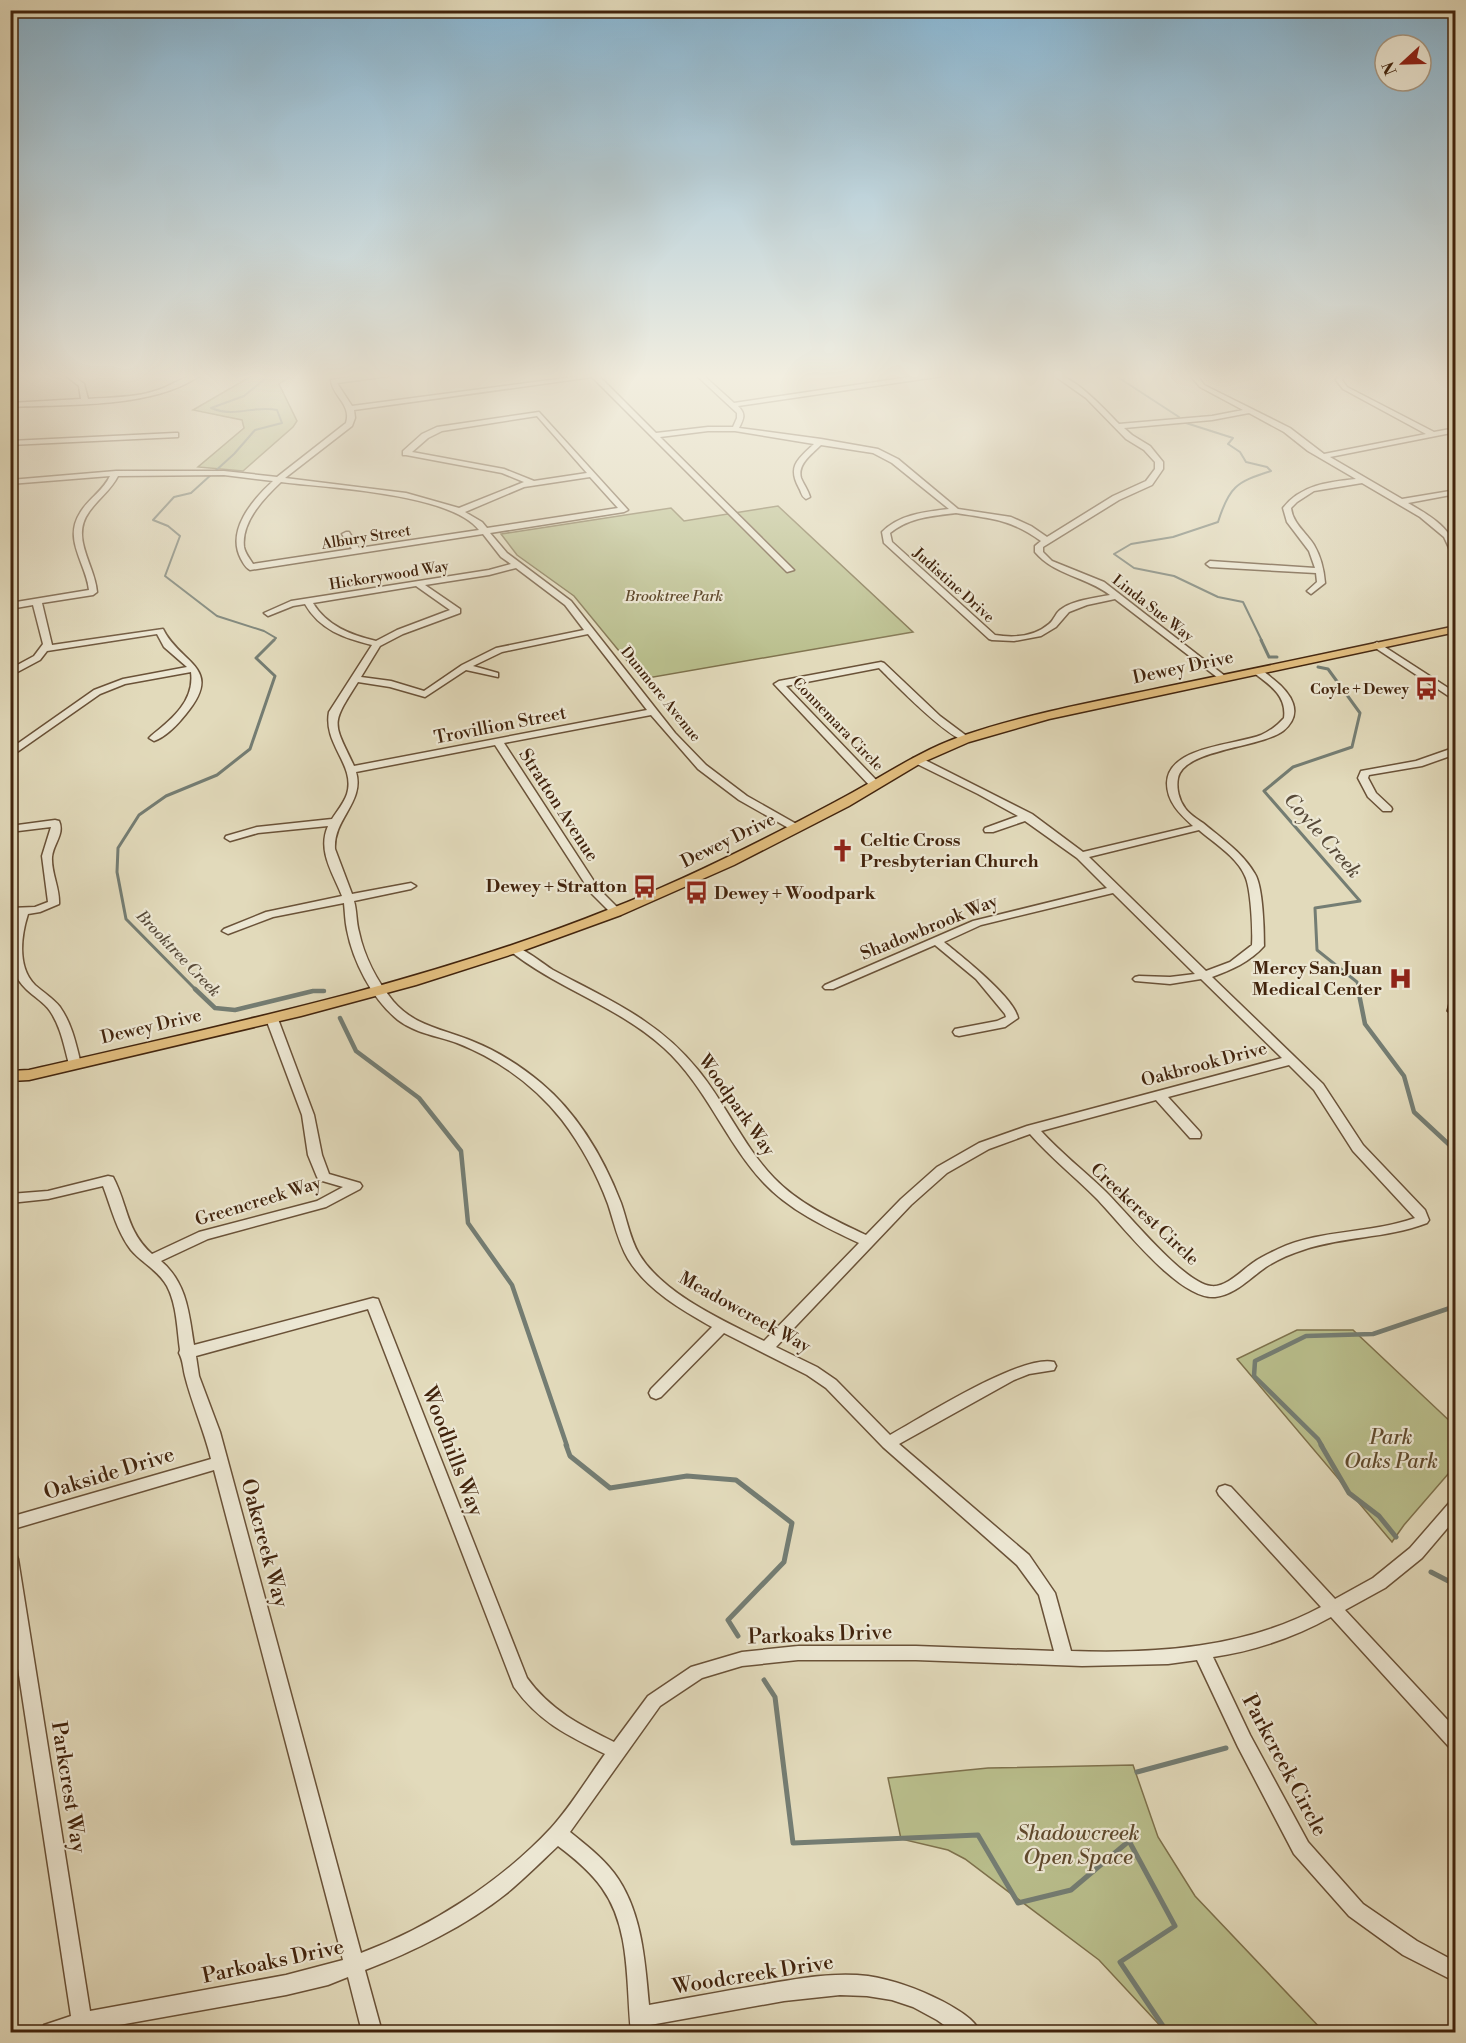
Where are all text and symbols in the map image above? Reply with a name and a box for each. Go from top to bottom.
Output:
north arrow [1373,33,1433,93]
text: N [1378,58,1402,78]
street label: Albury Street [319,521,413,554]
street label: Judistine Drive [908,543,998,627]
street label: Hickorywood Way [328,557,451,594]
street label: Linda Sue Way [1108,571,1198,647]
park label: Brooktree Park [624,587,723,606]
street label: Dunmore Avenue [616,643,705,746]
street label: Dewey Drive [1131,646,1236,689]
street label: Connemara Circle [788,673,887,775]
bus stop icon: Coyle + Dewey [1414,676,1440,702]
place label: Coyle + Dewey [1310,680,1409,699]
street label: Trovillion Street [432,701,569,750]
street label: Stratton Avenue [514,745,604,866]
water label: Coyle Creek [1278,788,1366,884]
street label: Dewey Drive [677,808,779,873]
place label: Celtic Cross Presbyterian Church [860,829,1039,873]
church icon: Celtic Cross Presbyterian Church [829,837,855,863]
bus stop icon: Dewey + Stratton [632,873,658,899]
place label: Dewey + Stratton [486,875,627,898]
bus stop icon: Dewey + Woodpark [683,880,709,906]
place label: Dewey + Woodpark [714,882,876,905]
street label: Shadowbrook Way [857,889,1002,966]
water label: Brooktree Creek [131,905,225,1001]
place label: Mercy San Juan Medical Center [1252,957,1382,1001]
hospital icon: Mercy San Juan Medical Center [1387,965,1413,991]
street label: Dewey Drive [99,1004,204,1049]
street label: Oakbrook Drive [1139,1037,1270,1092]
street label: Woodpark Way [693,1049,780,1161]
street label: Creekcrest Circle [1085,1158,1204,1271]
street label: Greencreek Way [192,1171,324,1232]
street label: Meadowcreek Way [675,1267,815,1358]
street label: Woodhills Way [415,1382,489,1521]
park label: Park Oaks Park [1344,1425,1438,1475]
street label: Oakside Drive [41,1442,178,1506]
street label: Oakcreek Way [234,1476,294,1611]
street label: Parkoaks Drive [747,1619,893,1651]
street label: Parkcreek Circle [1236,1690,1332,1841]
street label: Parkcrest Way [45,1719,91,1856]
park label: Shadowcreek Open Space [1016,1821,1140,1871]
street label: Parkoaks Drive [200,1934,347,1990]
street label: Woodcreek Drive [670,1949,836,2001]

